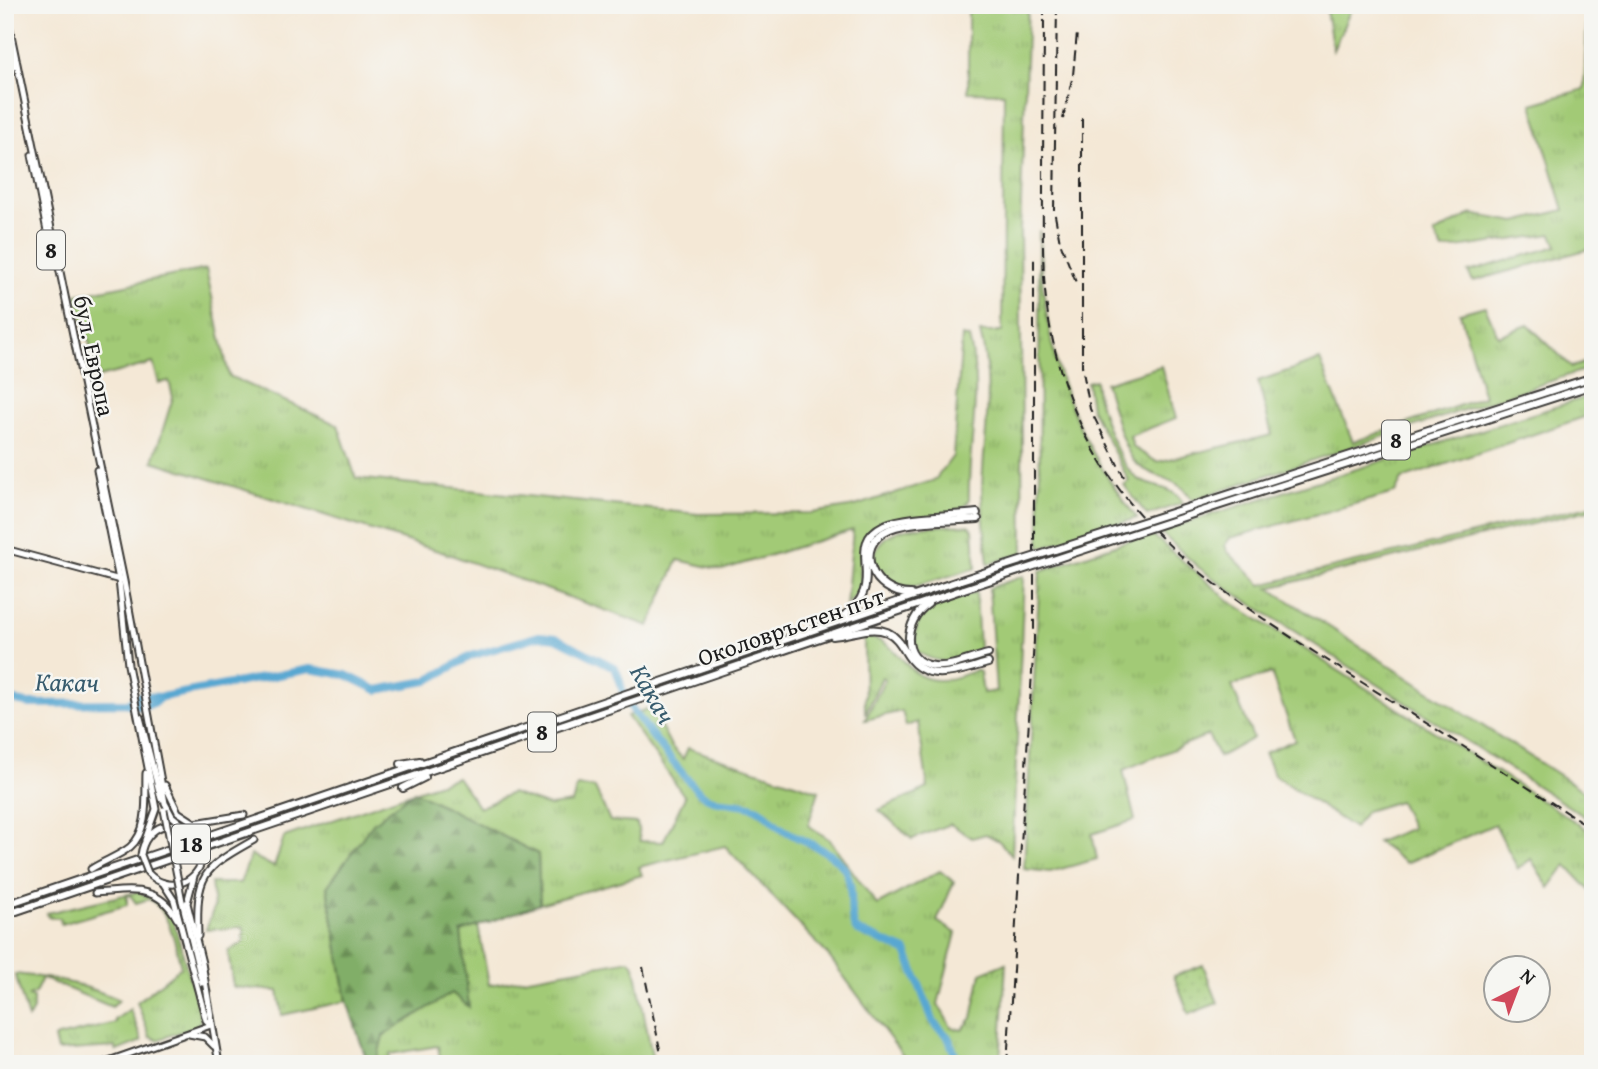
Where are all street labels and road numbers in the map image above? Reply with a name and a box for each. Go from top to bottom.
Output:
road number: 8 [37,230,65,270]
street label: бул. Европа [65,292,124,420]
road number: 8 [1382,420,1410,460]
street label: Околовръстен път [693,578,889,675]
road number: 8 [528,712,556,752]
road number: 18 [172,824,210,864]

